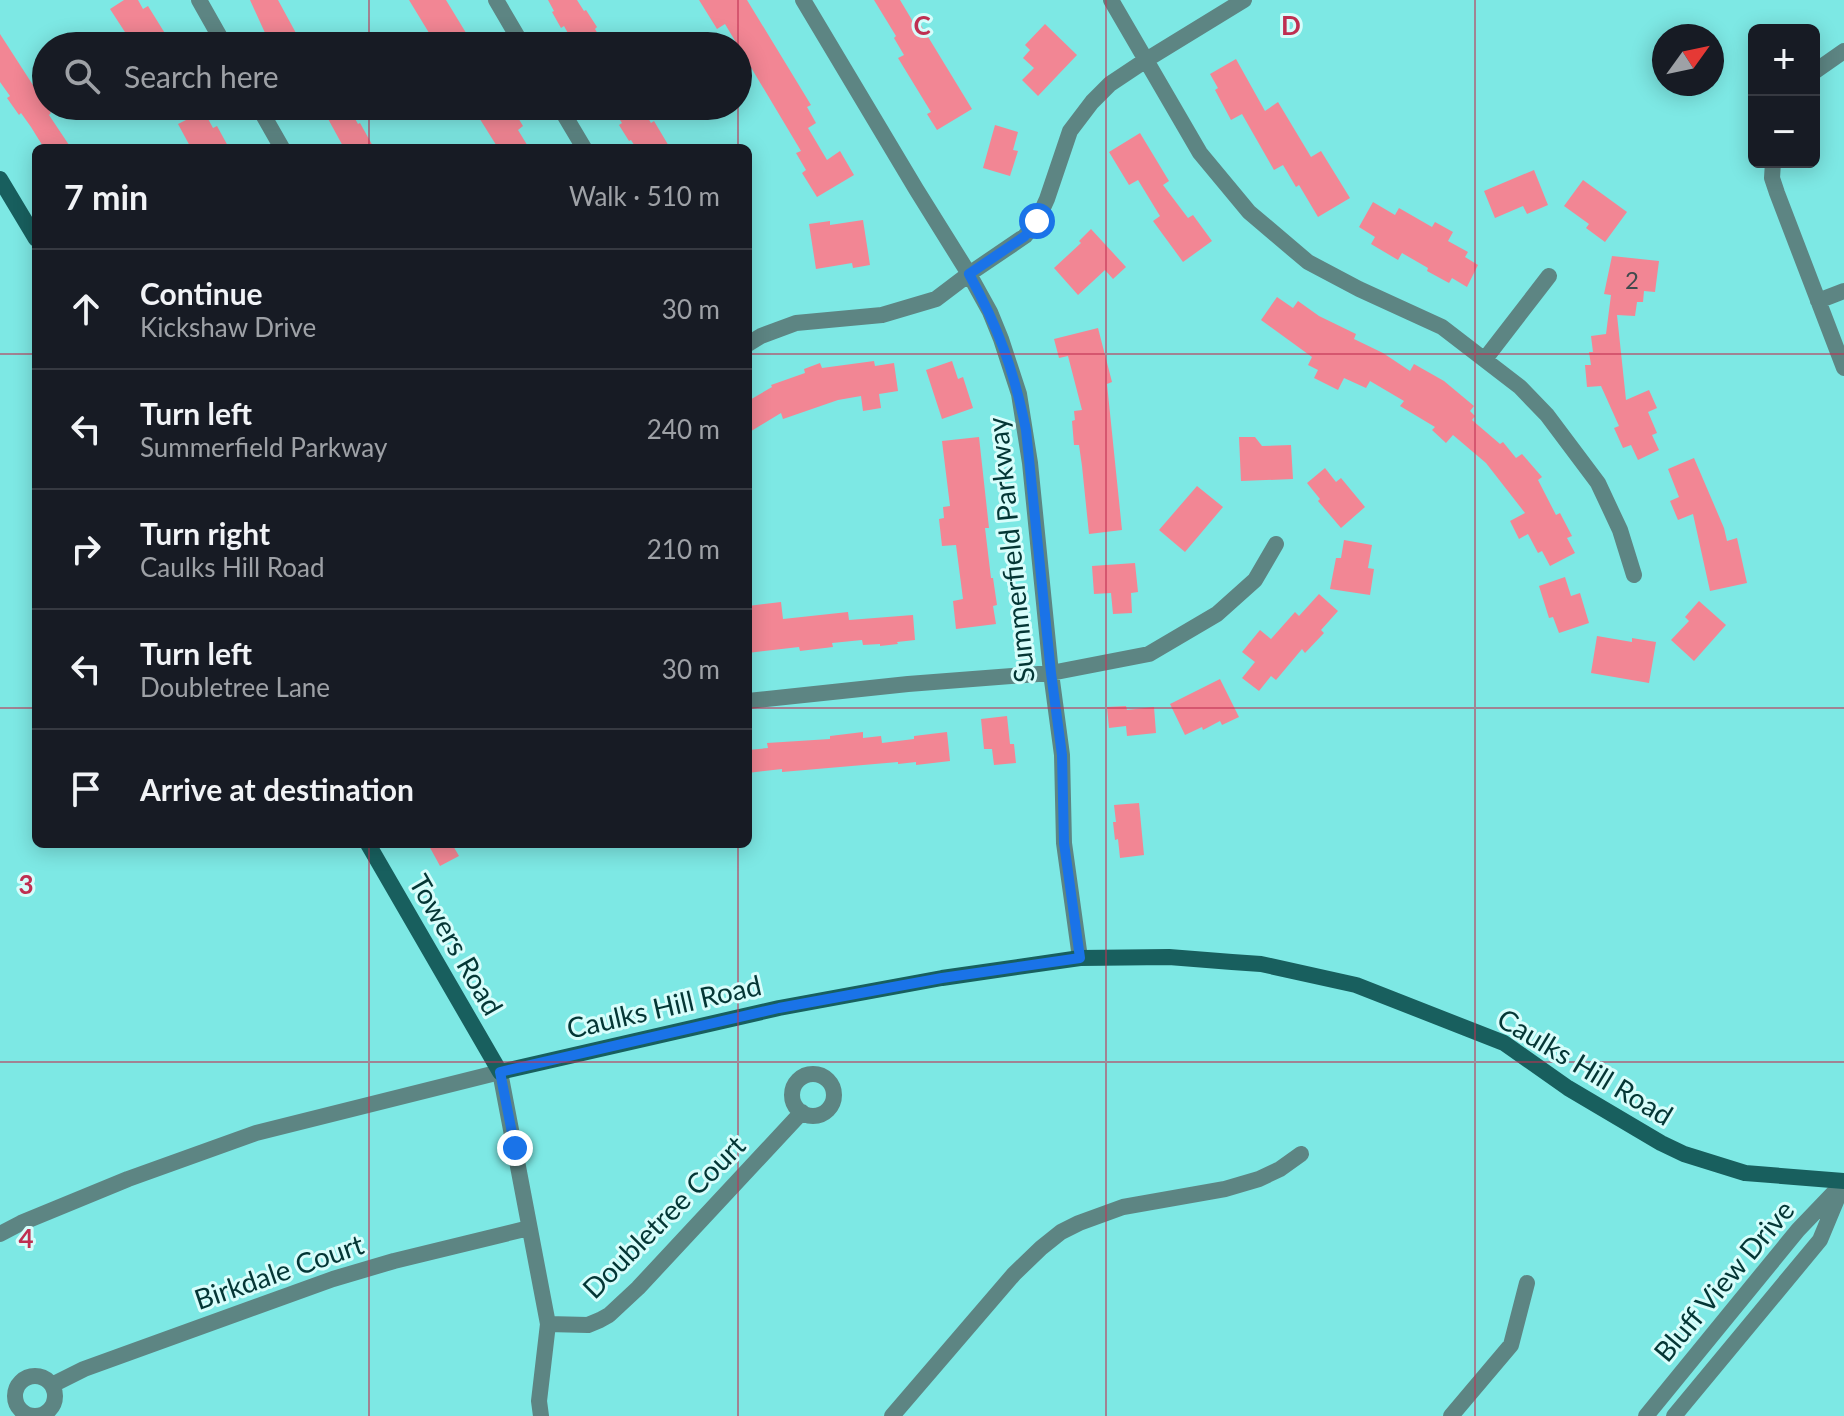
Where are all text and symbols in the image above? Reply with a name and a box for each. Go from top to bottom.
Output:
text: C [913,9,931,41]
text: D [1281,9,1301,41]
north arrow [1652,24,1724,96]
map controls [1748,24,1820,168]
button: + [1748,24,1820,96]
search box [32,32,752,120]
icon: search [60,54,104,98]
text: Search here [124,58,279,94]
button: − [1748,96,1820,168]
text: 7 min [64,176,148,217]
text: Walk · 510 m [569,180,720,212]
route start [1019,203,1055,239]
house number: 2 [1625,265,1639,294]
text: Continue [140,275,263,311]
icon: ahead [64,287,108,331]
text: 30 m [662,293,720,325]
text: Kickshaw Drive [140,311,316,343]
text: Turn left [140,395,252,431]
icon: left [64,407,108,451]
text: 240 m [647,413,720,445]
street label: Summerfield Parkway [979,415,1041,684]
text: Summerfield Parkway [140,431,387,463]
text: Turn right [140,515,270,551]
icon: right [64,527,108,571]
text: 210 m [647,533,720,565]
text: Caulks Hill Road [140,551,325,583]
text: Turn left [140,635,252,671]
icon: left [64,647,108,691]
text: 30 m [662,653,720,685]
text: Doubletree Lane [140,671,330,703]
icon: arrive [64,767,108,811]
text: Arrive at destination [140,771,414,807]
text: 3 [18,868,34,900]
street label: Towers Road [403,868,511,1021]
street label: Caulks Hill Road [563,967,764,1045]
street label: Caulks Hill Road [1492,1000,1679,1132]
street label: Doubletree Court [575,1128,752,1305]
route end [497,1130,533,1166]
street label: Bluff View Drive [1646,1193,1801,1368]
text: 4 [18,1222,34,1254]
street label: Birkdale Court [190,1226,368,1316]

